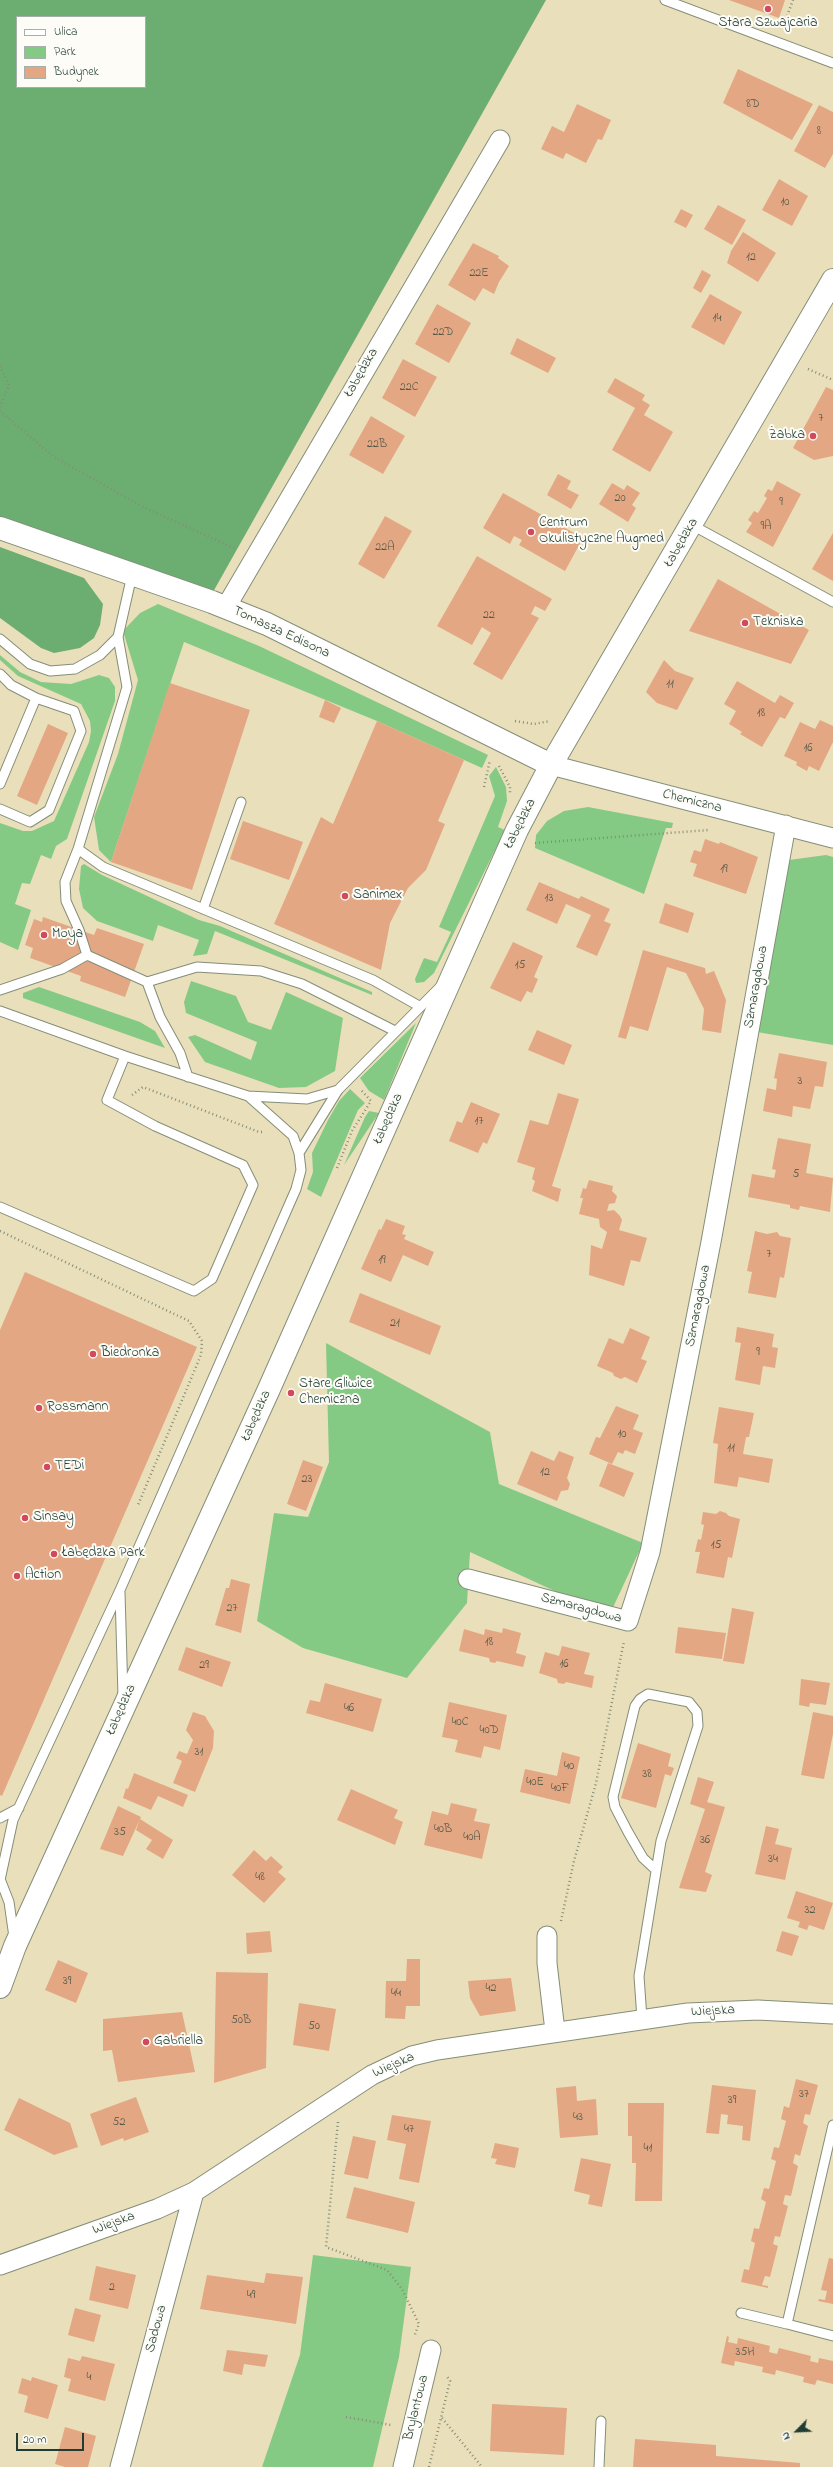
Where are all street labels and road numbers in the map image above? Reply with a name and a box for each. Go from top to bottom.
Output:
street label: Łabędzka [341,345,383,401]
street label: Łabędzka [661,515,703,571]
street label: Tomasza Edisona [230,603,332,663]
street label: Chemiczna [661,787,723,817]
street label: Łabędzka [501,796,541,852]
street label: Szmaragdowa [741,944,773,1030]
street label: Łabędzka [370,1091,408,1147]
street label: Szmaragdowa [683,1263,715,1349]
street label: Łabędzka [238,1388,276,1444]
street label: Szmaragdowa [539,1590,623,1628]
street label: Łabędzka [103,1682,141,1738]
street label: Wiejska [691,2002,735,2022]
street label: Wiejska [371,2049,417,2083]
street label: Wiejska [90,2209,138,2239]
street label: Sadowa [143,2303,171,2355]
street label: Brylantowa [401,2373,433,2443]

